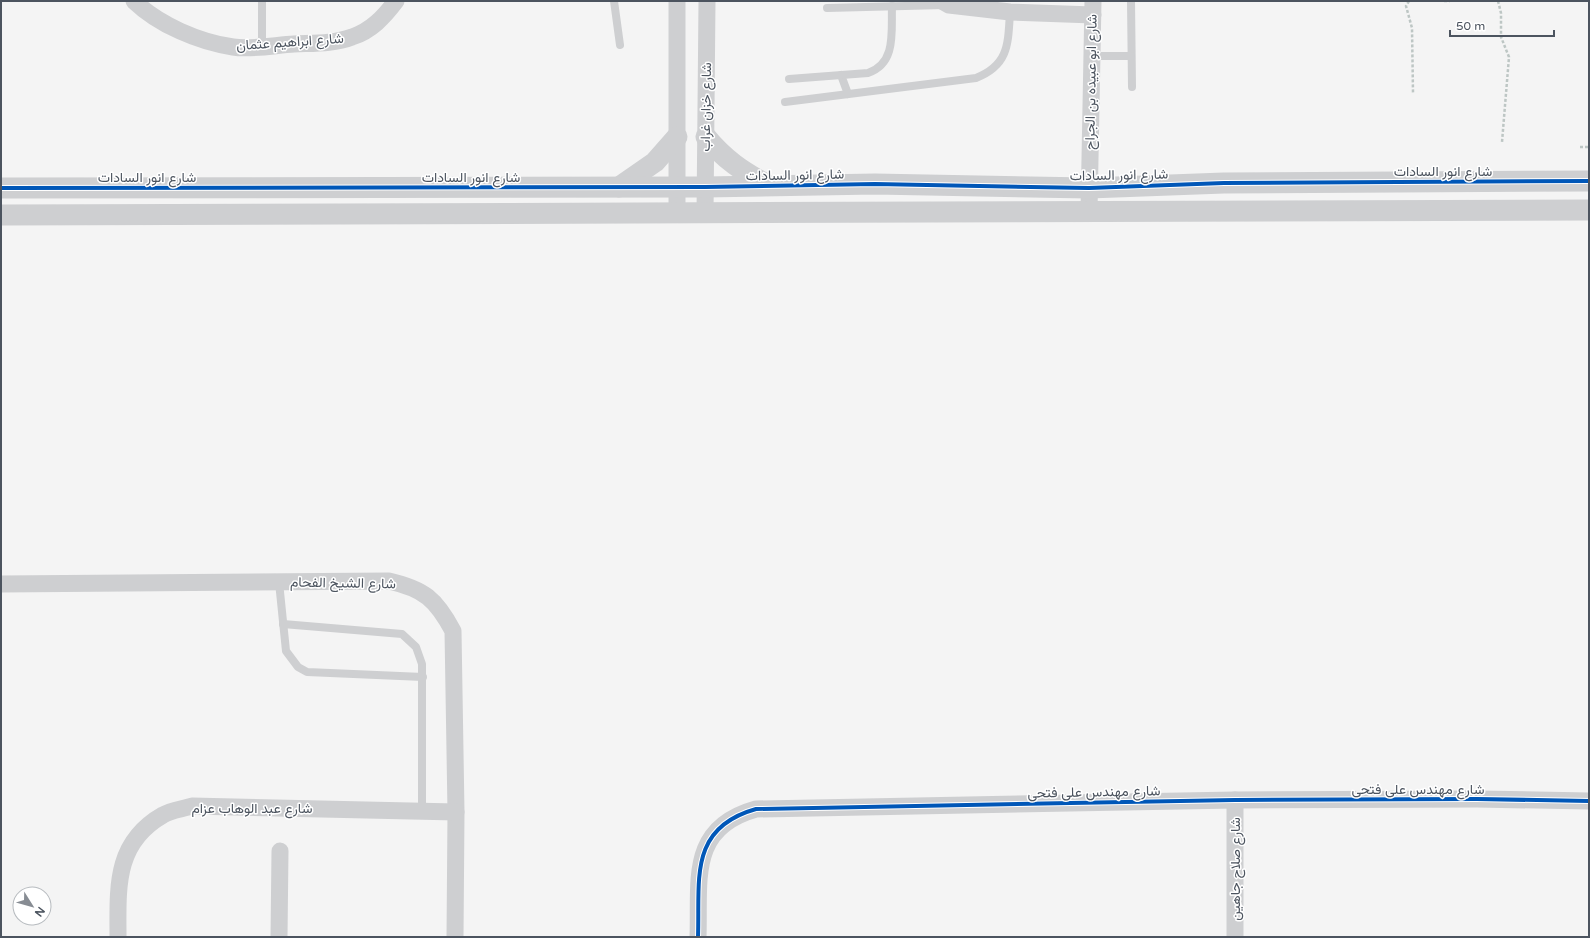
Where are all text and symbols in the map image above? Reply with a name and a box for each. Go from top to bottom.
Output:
scale bar [1450,12,1554,38]
street label: شارع ابو عبيده بن الجراح [1081,14,1103,150]
text: 50 m [1456,19,1485,33]
street label: شارع ابراهيم عثمان [236,30,344,56]
street label: شارع خزان غراب [697,62,717,152]
street label: شارع انور السادات [1394,163,1492,182]
street label: شارع انور السادات [746,166,845,186]
street label: شارع انور السادات [1070,166,1169,186]
street label: شارع انور السادات [98,169,196,188]
street label: شارع انور السادات [422,169,520,188]
street label: شارع الشيخ الفحام [290,574,396,594]
street label: شارع مهندس على فتحى [1351,781,1485,800]
street label: شارع مهندس على فتحى [1027,782,1161,804]
street label: شارع عبد الوهاب عزام [191,800,313,819]
street label: شارع صلاح جاهين [1227,817,1246,921]
north arrow [12,886,52,926]
text: N [32,904,47,919]

